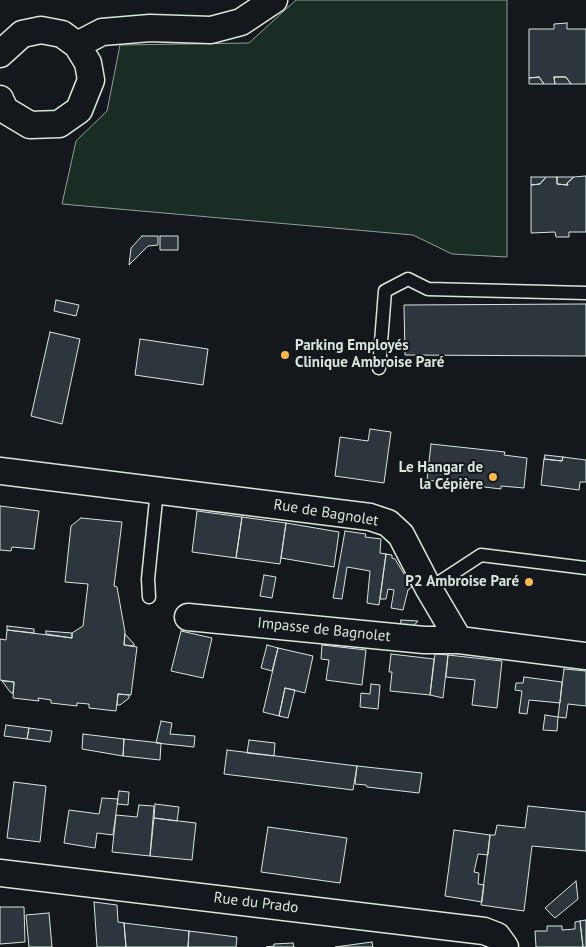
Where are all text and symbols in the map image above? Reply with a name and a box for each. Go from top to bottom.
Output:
place label: Parking Employés Clinique Ambroise Paré [295,337,444,372]
marker: Parking Employés Clinique Ambroise Paré [279,349,291,361]
place label: Le Hangar de la Cépière [399,459,483,494]
marker: Le Hangar de la Cépière [487,471,499,483]
street label: Rue de Bagnolet [272,496,380,530]
place label: P2 Ambroise Paré [405,573,519,591]
marker: P2 Ambroise Paré [523,576,535,588]
street label: Impasse de Bagnolet [257,614,391,646]
street label: Rue du Prado [213,889,299,917]

